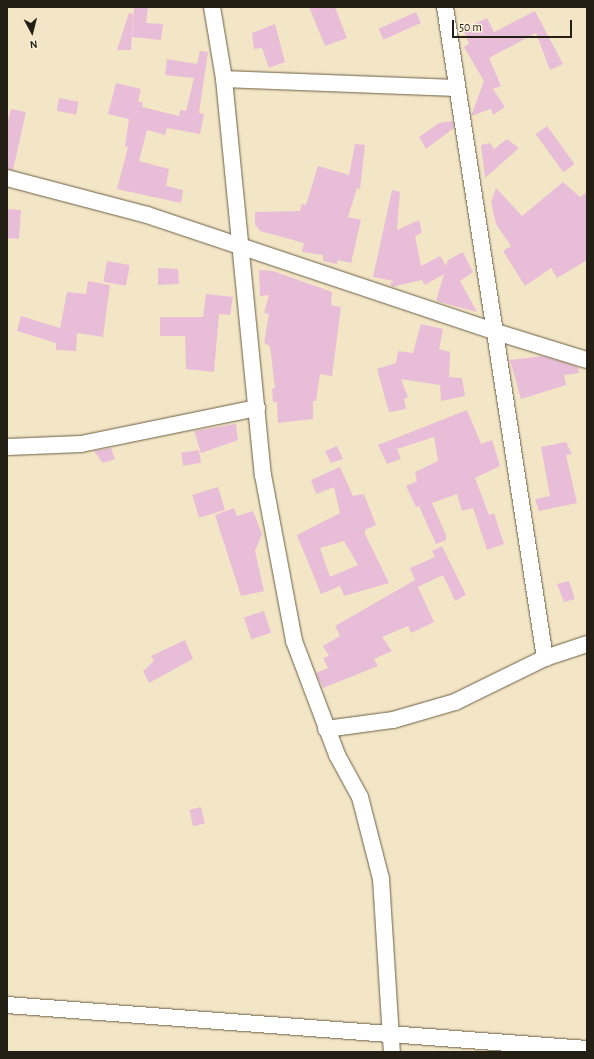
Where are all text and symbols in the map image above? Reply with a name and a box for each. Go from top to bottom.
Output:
north arrow [12,12,52,52]
scale bar [454,12,574,38]
text: 50 m [459,21,482,33]
text: N [29,38,38,50]

